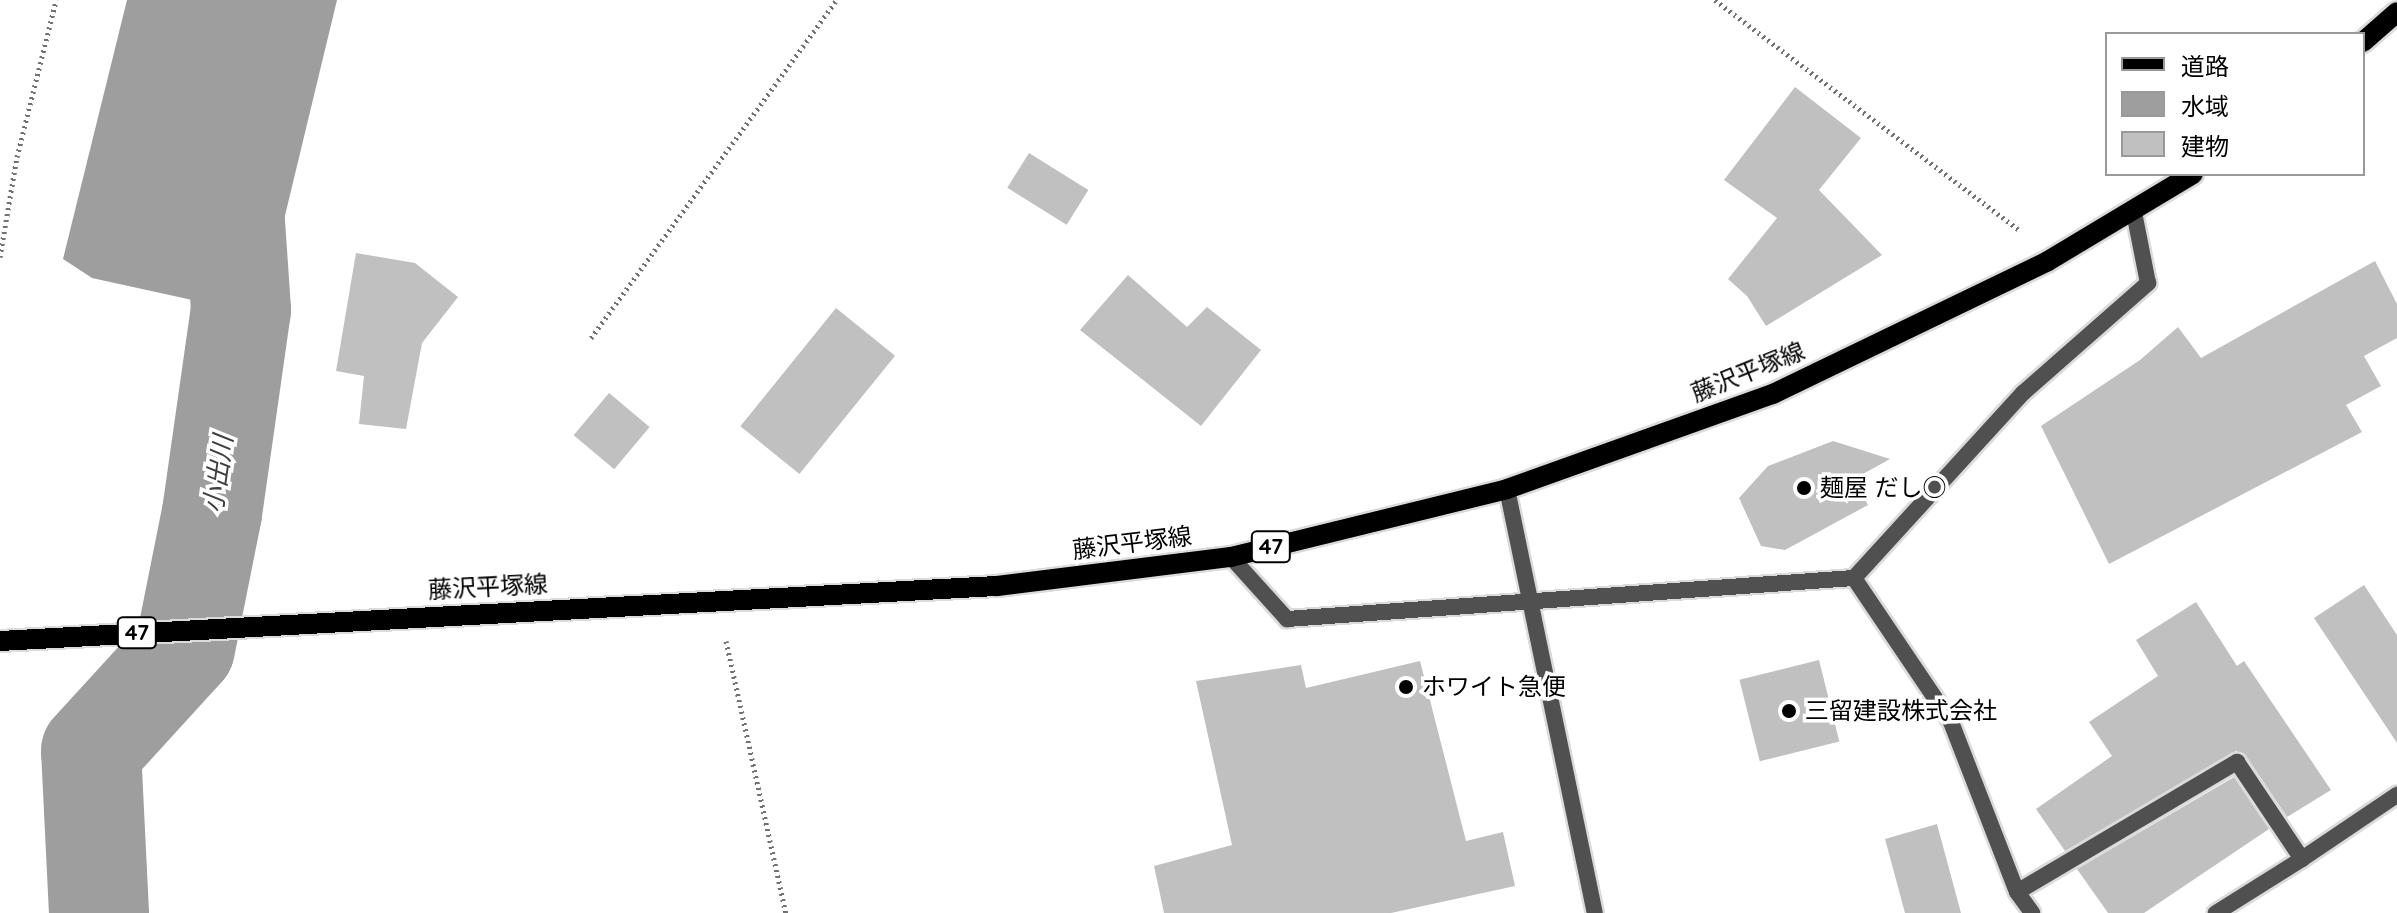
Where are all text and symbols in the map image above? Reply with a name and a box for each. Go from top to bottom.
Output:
legend [2105,32,2365,176]
text: 道路 [2181,51,2229,81]
text: 水域 [2181,91,2229,121]
text: 建物 [2181,131,2229,161]
street label: 藤沢平塚線 [1687,336,1809,408]
water label: 小出川 [197,433,239,515]
place label: 麺屋 だし○ [1820,474,1947,502]
marker: 麺屋 だし○ [1795,479,1813,497]
street label: 藤沢平塚線 [1071,521,1193,565]
road number: 47 [1249,529,1293,565]
street label: 藤沢平塚線 [427,569,549,605]
road number: 47 [115,615,159,651]
place label: ホワイト急便 [1422,673,1566,701]
marker: ホワイト急便 [1397,678,1415,696]
place label: 三留建設株式会社 [1805,697,1997,725]
marker: 三留建設株式会社 [1780,702,1798,720]

